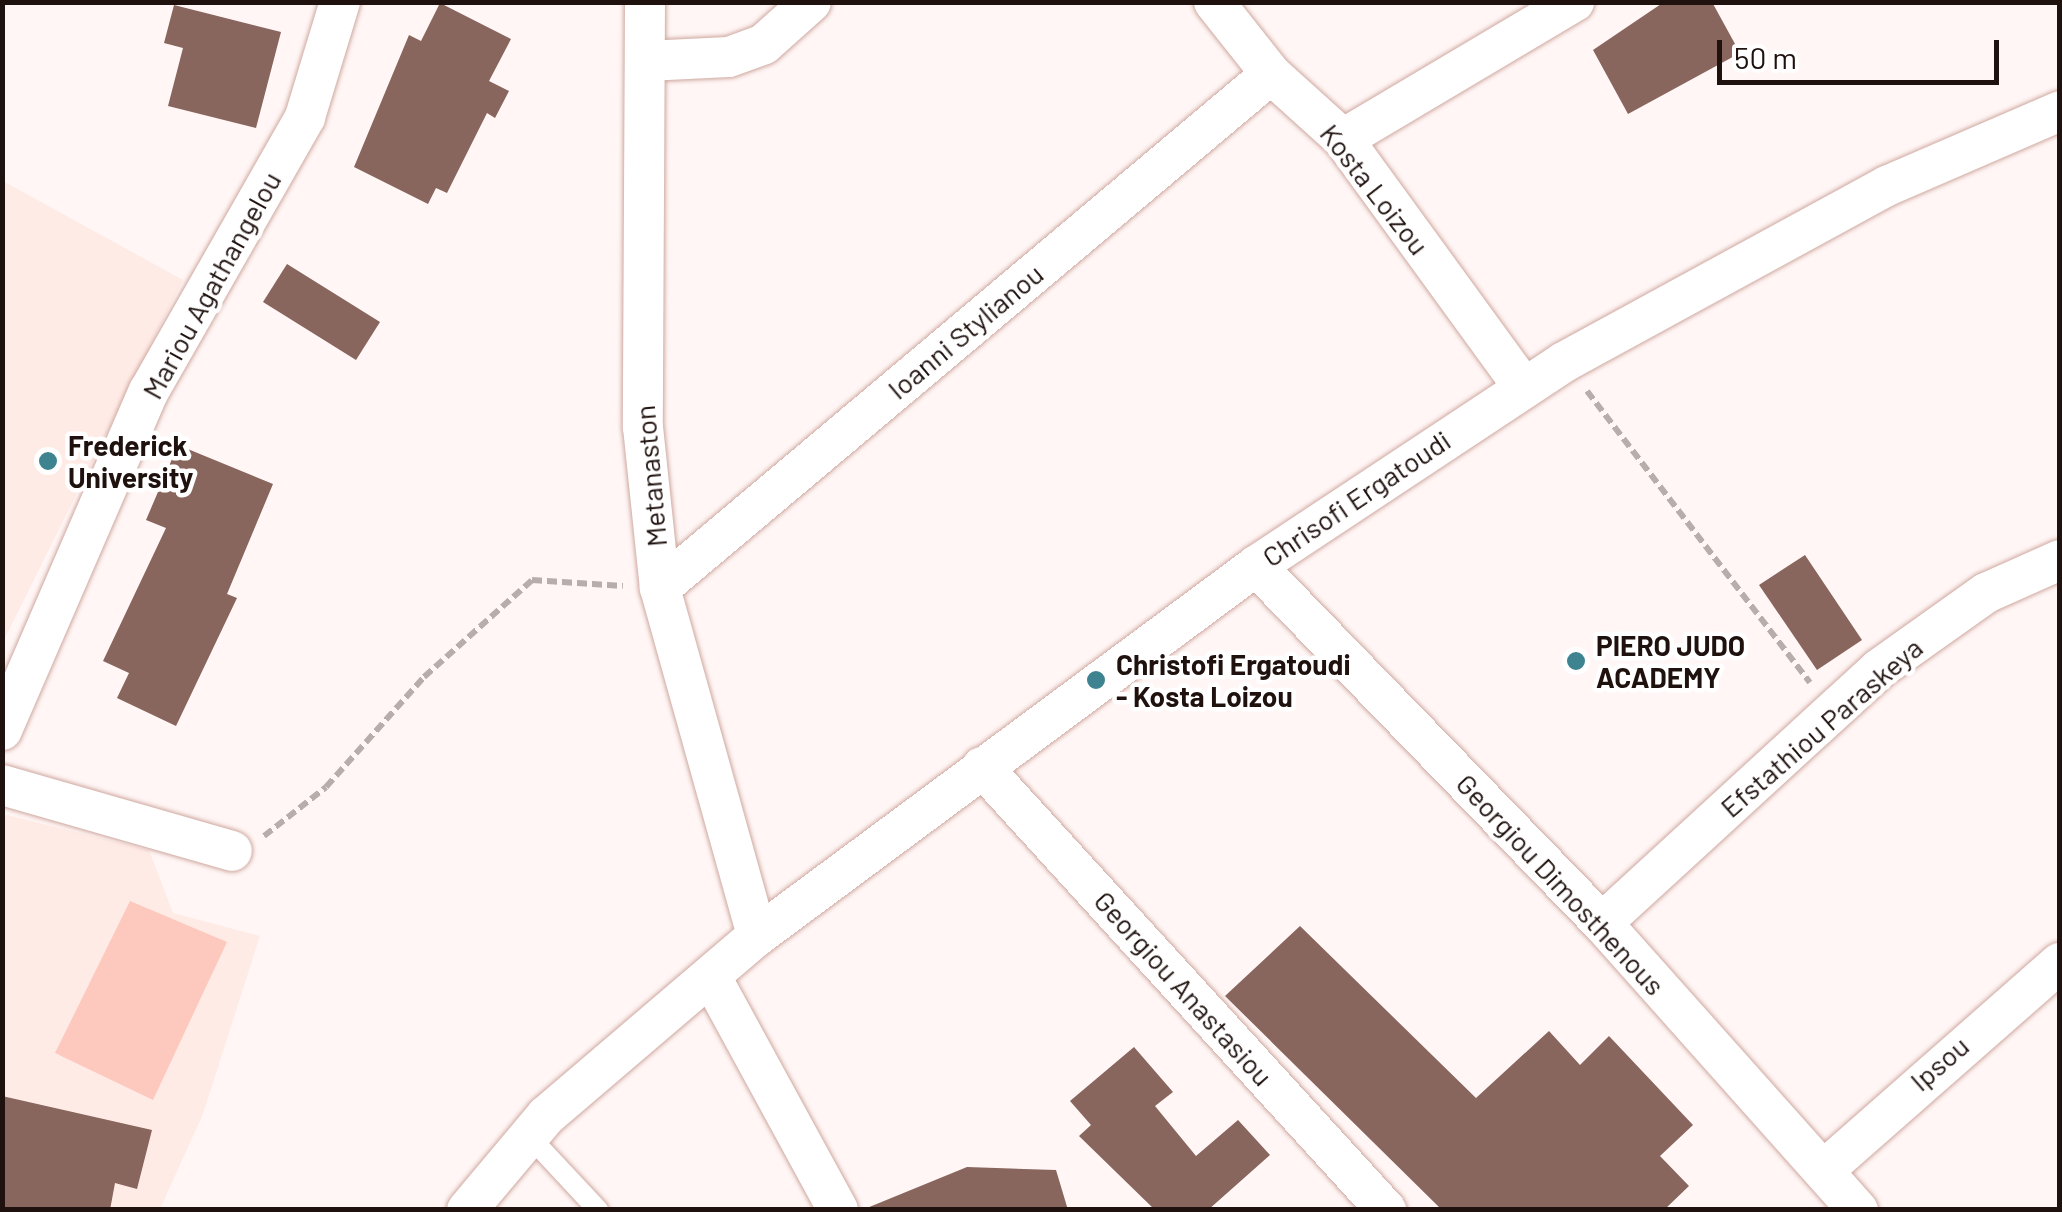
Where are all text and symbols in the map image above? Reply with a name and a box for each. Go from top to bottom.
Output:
scale bar [1722,20,2004,82]
text: 50 m [1734,39,1797,75]
street label: Kosta Loizou [1314,117,1436,261]
street label: Mariou Agathangelou [135,166,287,404]
street label: Ioanni Stylianou [881,256,1049,406]
street label: Metanaston [627,404,673,548]
street label: Chrisofi Ergatoudi [1256,423,1456,573]
place label: Frederick University [68,428,193,494]
marker: Frederick University [37,450,59,472]
place label: PIERO JUDO ACADEMY [1596,628,1745,694]
street label: Efstathiou Paraskeya [1713,630,1929,824]
place label: Christofi Ergatoudi - Kosta Loizou [1116,647,1351,713]
marker: PIERO JUDO ACADEMY [1565,650,1587,672]
marker: Christofi Ergatoudi - Kosta Loizou [1085,669,1107,691]
street label: Georgiou Dimosthenous [1450,767,1672,1001]
street label: Georgiou Anastasiou [1088,884,1280,1092]
street label: Ipsou [1903,1029,1975,1097]

